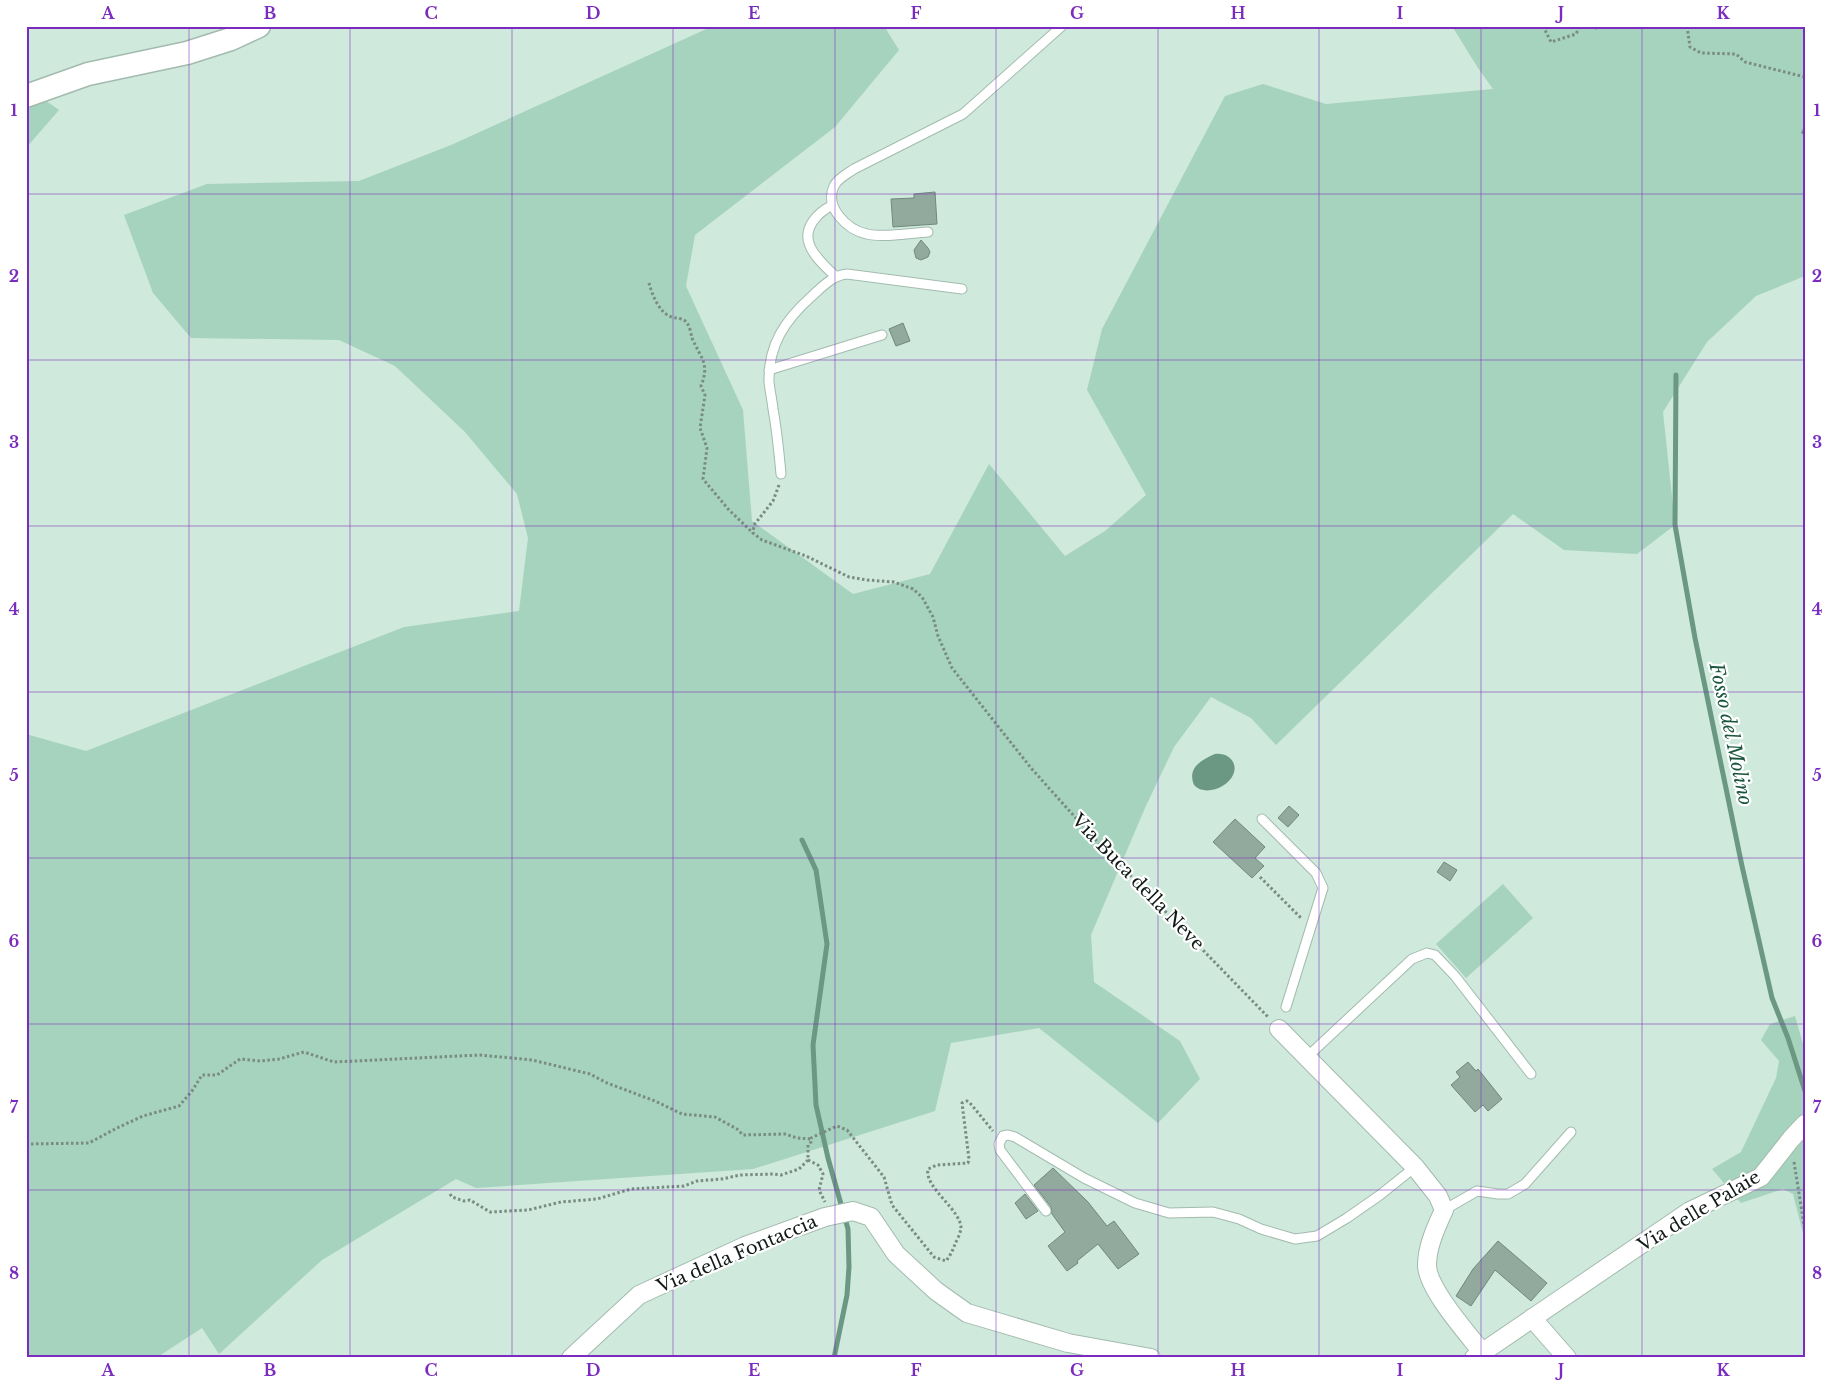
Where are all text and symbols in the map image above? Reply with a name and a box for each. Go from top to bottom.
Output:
text: A [101,3,116,23]
text: B [264,3,277,23]
text: C [424,3,438,23]
text: D [586,3,600,23]
text: E [748,3,760,23]
text: F [910,3,922,23]
text: G [1070,3,1084,23]
text: H [1230,3,1246,23]
text: I [1397,3,1404,23]
text: J [1555,3,1564,23]
text: K [1716,3,1730,23]
text: 1 [11,100,18,120]
text: 1 [1814,100,1821,120]
text: 2 [9,266,19,286]
text: 2 [1812,266,1822,286]
text: 3 [9,432,19,452]
text: 3 [1812,432,1822,452]
text: 4 [9,599,19,619]
text: 4 [1812,599,1822,619]
water label: Fosso del Molino [1704,660,1757,807]
text: 5 [9,765,19,785]
text: 5 [1812,765,1822,785]
street label: Via Buca della Neve [1066,808,1209,955]
text: 6 [9,931,20,951]
text: 6 [1812,931,1823,951]
text: 7 [10,1097,19,1117]
text: 7 [1813,1097,1822,1117]
street label: Via delle Palaie [1633,1166,1764,1257]
street label: Via della Fontaccia [653,1210,820,1298]
text: 8 [9,1263,19,1283]
text: 8 [1812,1263,1822,1283]
text: A [101,1360,116,1380]
text: B [264,1360,277,1380]
text: C [424,1360,438,1380]
text: D [586,1360,600,1380]
text: E [748,1360,760,1380]
text: F [910,1360,922,1380]
text: G [1070,1360,1084,1380]
text: H [1230,1360,1246,1380]
text: I [1397,1360,1404,1380]
text: J [1555,1360,1564,1380]
text: K [1716,1360,1730,1380]

